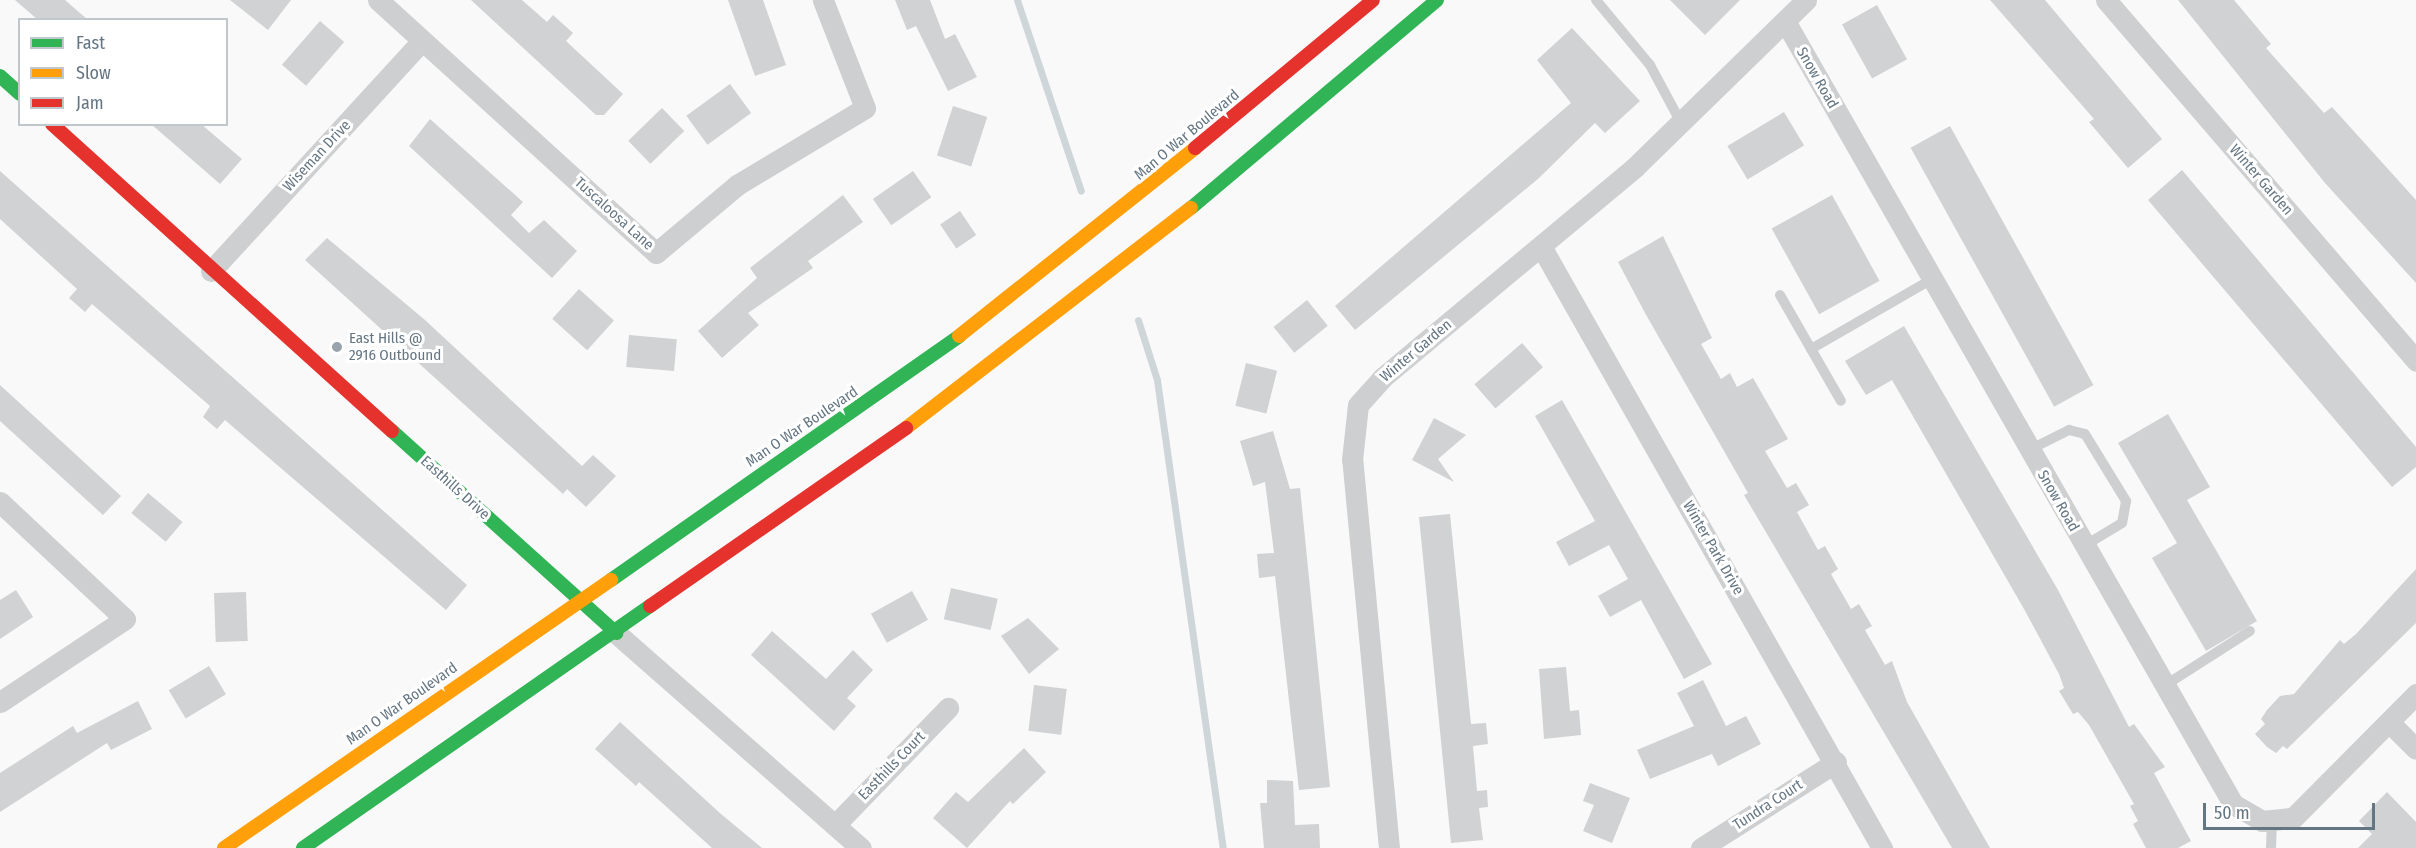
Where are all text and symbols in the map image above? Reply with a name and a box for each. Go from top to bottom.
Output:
legend [18,18,228,126]
text: Fast [76,32,105,54]
street label: Snow Road [1792,44,1842,112]
text: Slow [76,62,111,84]
street label: Man O War Boulevard [1131,86,1243,184]
text: Jam [76,92,104,114]
street label: Wiseman Drive [279,117,355,195]
street label: Winter Garden [2225,141,2297,219]
street label: Tuscaloosa Lane [571,174,657,254]
street label: Winter Garden [1377,316,1455,386]
place label: East Hills @ 2916 Outbound [349,329,441,364]
marker: East Hills @ 2916 Outbound [330,340,344,354]
street label: Man O War Boulevard [743,383,861,471]
street label: Easthills Drive [417,452,493,524]
street label: Snow Road [2033,467,2083,535]
street label: Winter Park Drive [1679,498,1747,598]
street label: Man O War Boulevard [343,659,461,749]
street label: Easthills Court [855,728,929,804]
street label: Tundra Court [1730,776,1806,834]
scale bar [2206,791,2378,829]
text: 50 m [2214,802,2250,824]

